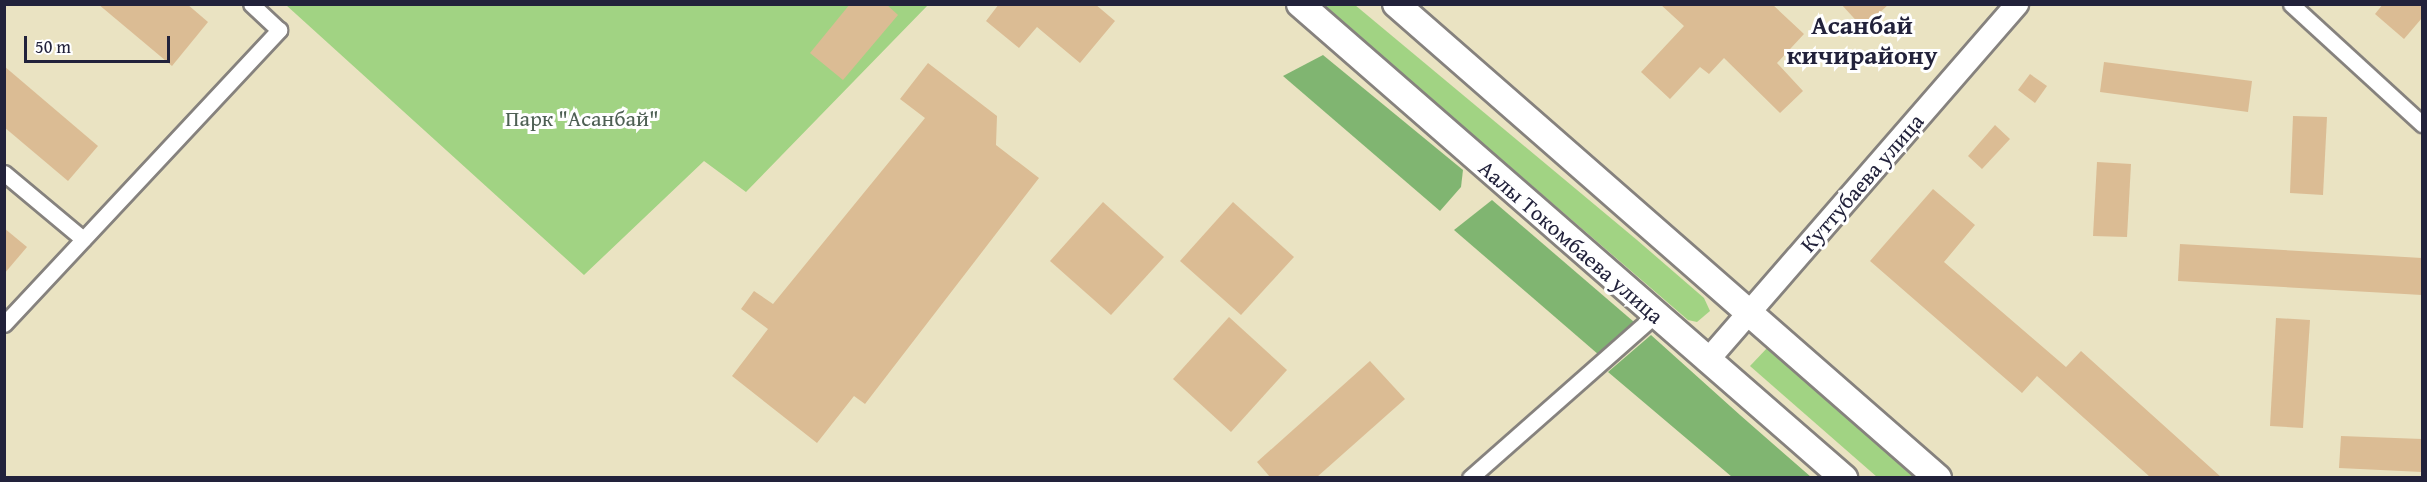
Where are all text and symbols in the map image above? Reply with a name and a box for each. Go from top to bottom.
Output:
district label: Асанбай кичирайону [1787,9,1937,70]
scale bar [27,24,172,62]
text: 50 m [35,33,71,60]
park label: Парк "Асанбай" [505,106,659,132]
street label: Куттубаева улица [1795,108,1929,258]
street label: Аалы Токомбаева улица [1473,155,1669,329]

